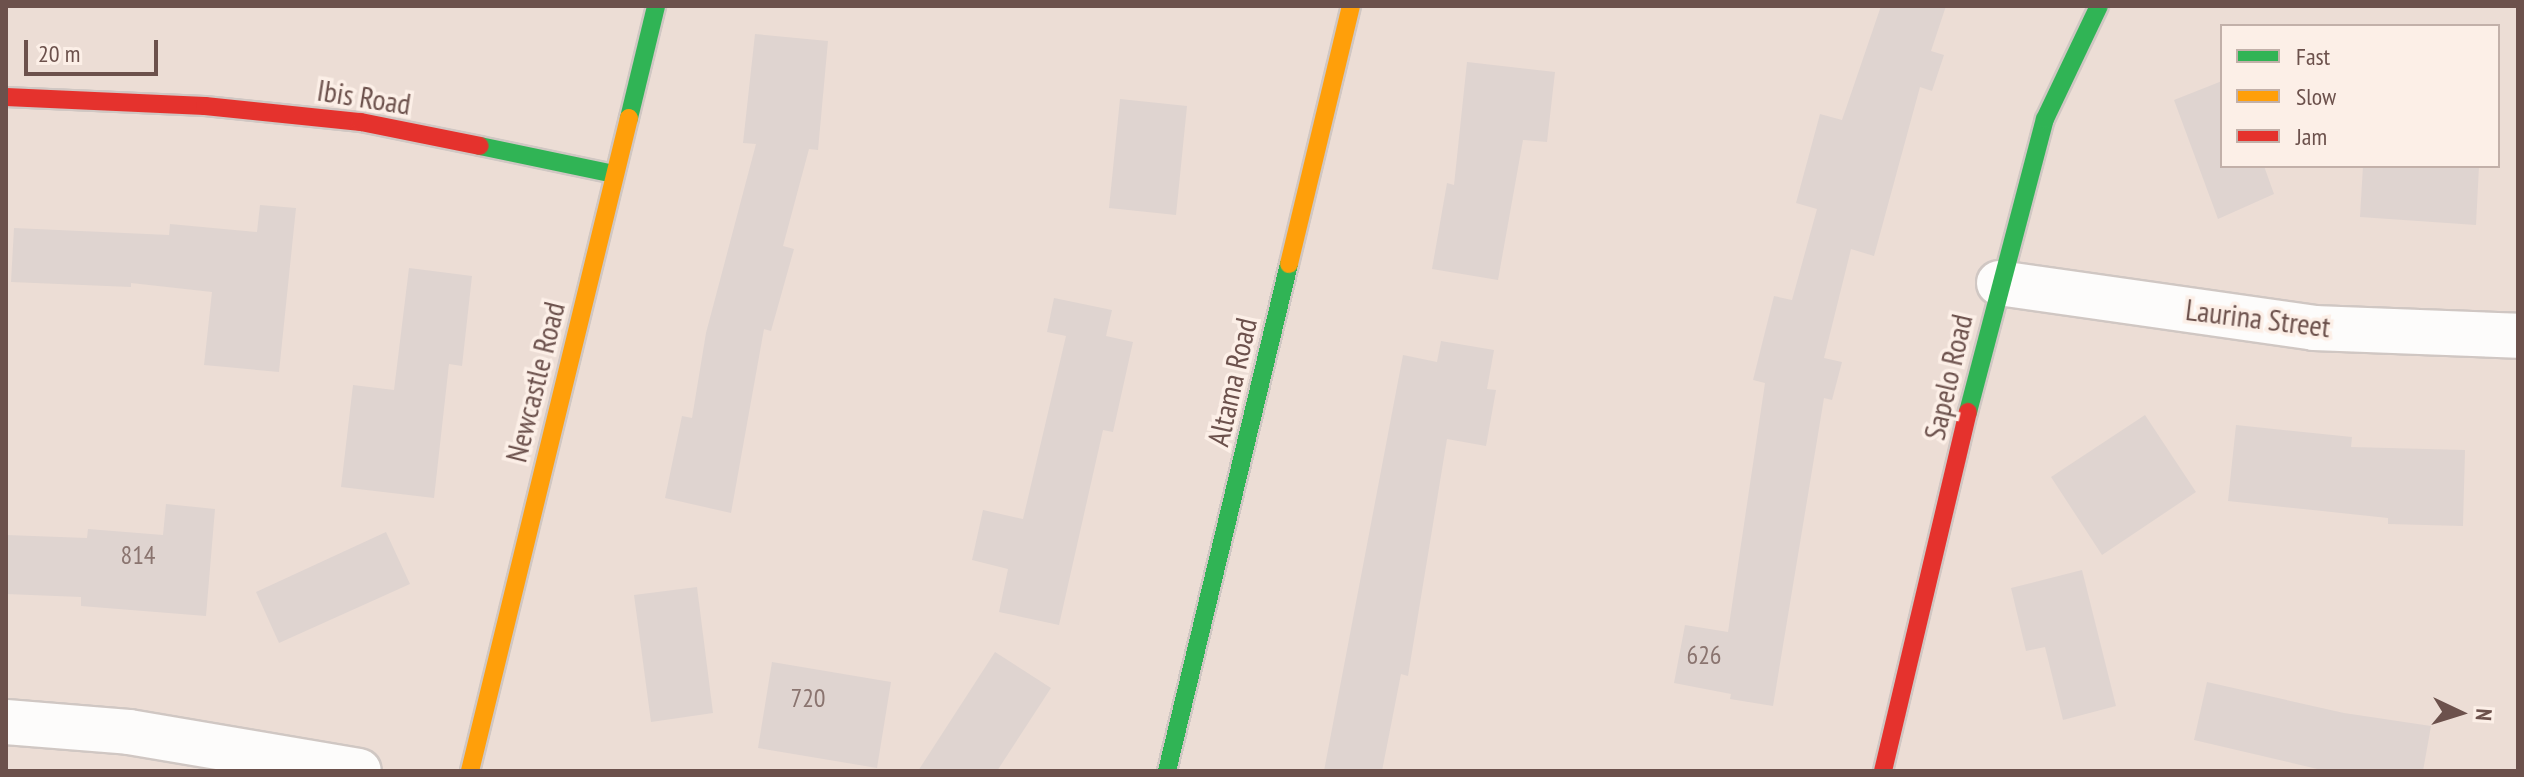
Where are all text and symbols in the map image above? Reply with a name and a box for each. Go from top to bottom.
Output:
scale bar [28,24,162,74]
legend [2220,24,2500,168]
text: 20 m [38,38,80,69]
text: Fast [2296,41,2330,72]
street label: Ibis Road [315,72,413,122]
text: Slow [2296,81,2336,112]
text: Jam [2296,121,2327,152]
street label: Laurina Street [2184,291,2332,345]
street label: Newcastle Road [498,298,572,466]
street label: Sapelo Road [1916,311,1980,443]
street label: Altama Road [1200,314,1264,450]
house number: 814 [120,539,156,571]
house number: 626 [1686,639,1722,671]
north arrow [2420,673,2500,753]
house number: 720 [790,682,826,714]
text: N [2470,708,2498,722]

